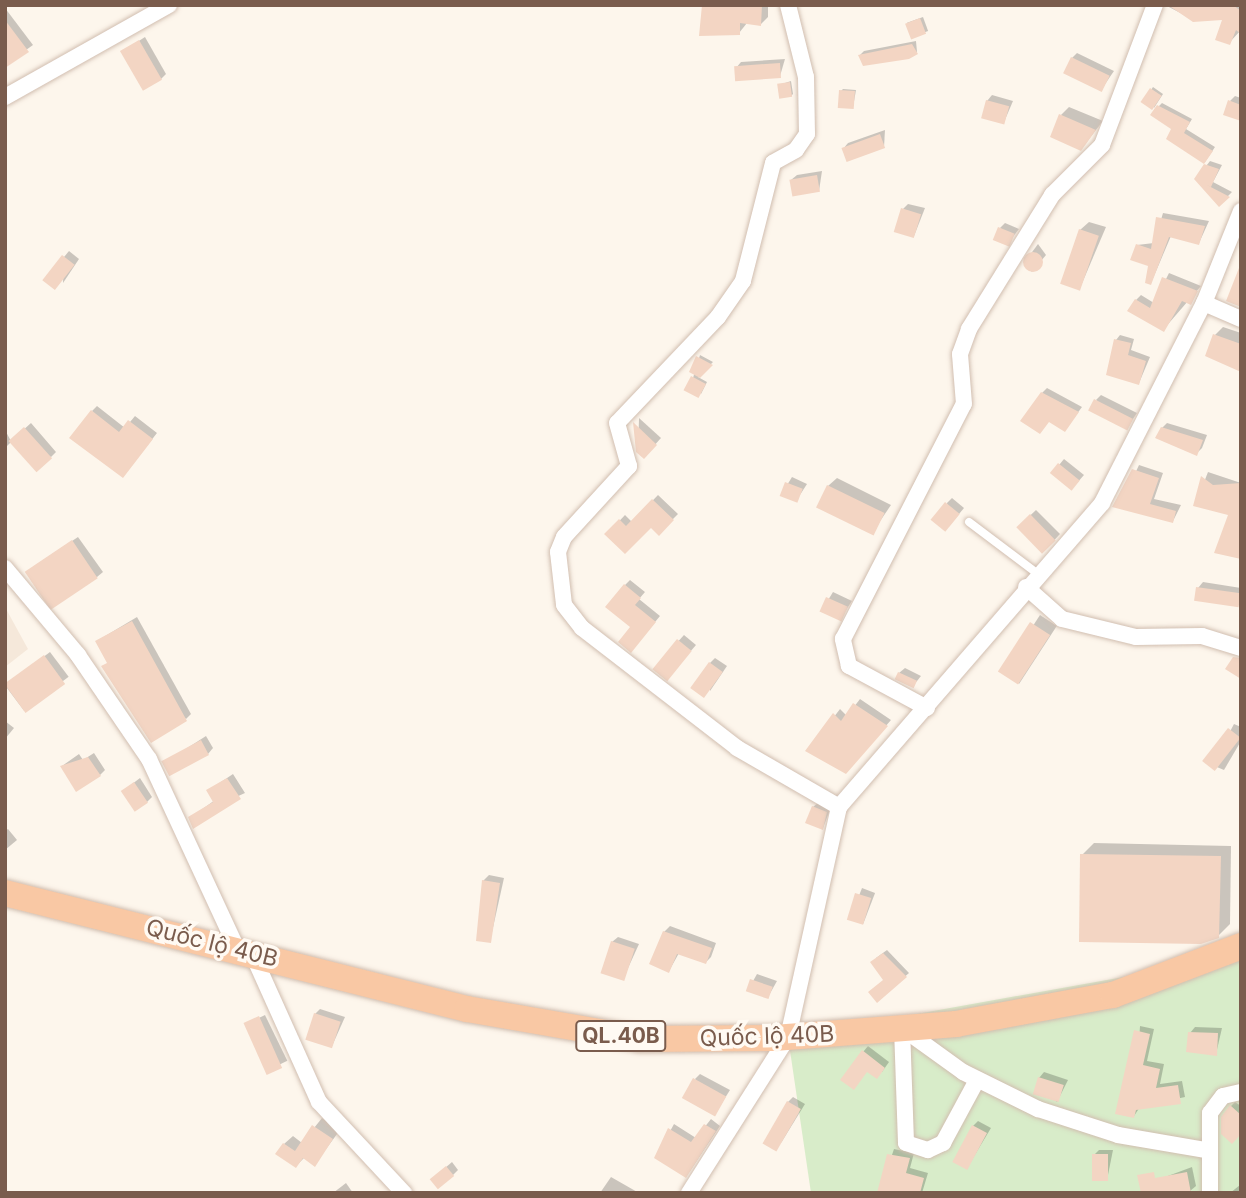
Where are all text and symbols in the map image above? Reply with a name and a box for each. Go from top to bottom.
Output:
street label: Quốc lộ 40B [143,913,281,973]
road number: QL.40B [574,1018,668,1054]
street label: Quốc lộ 40B [699,1020,835,1052]

